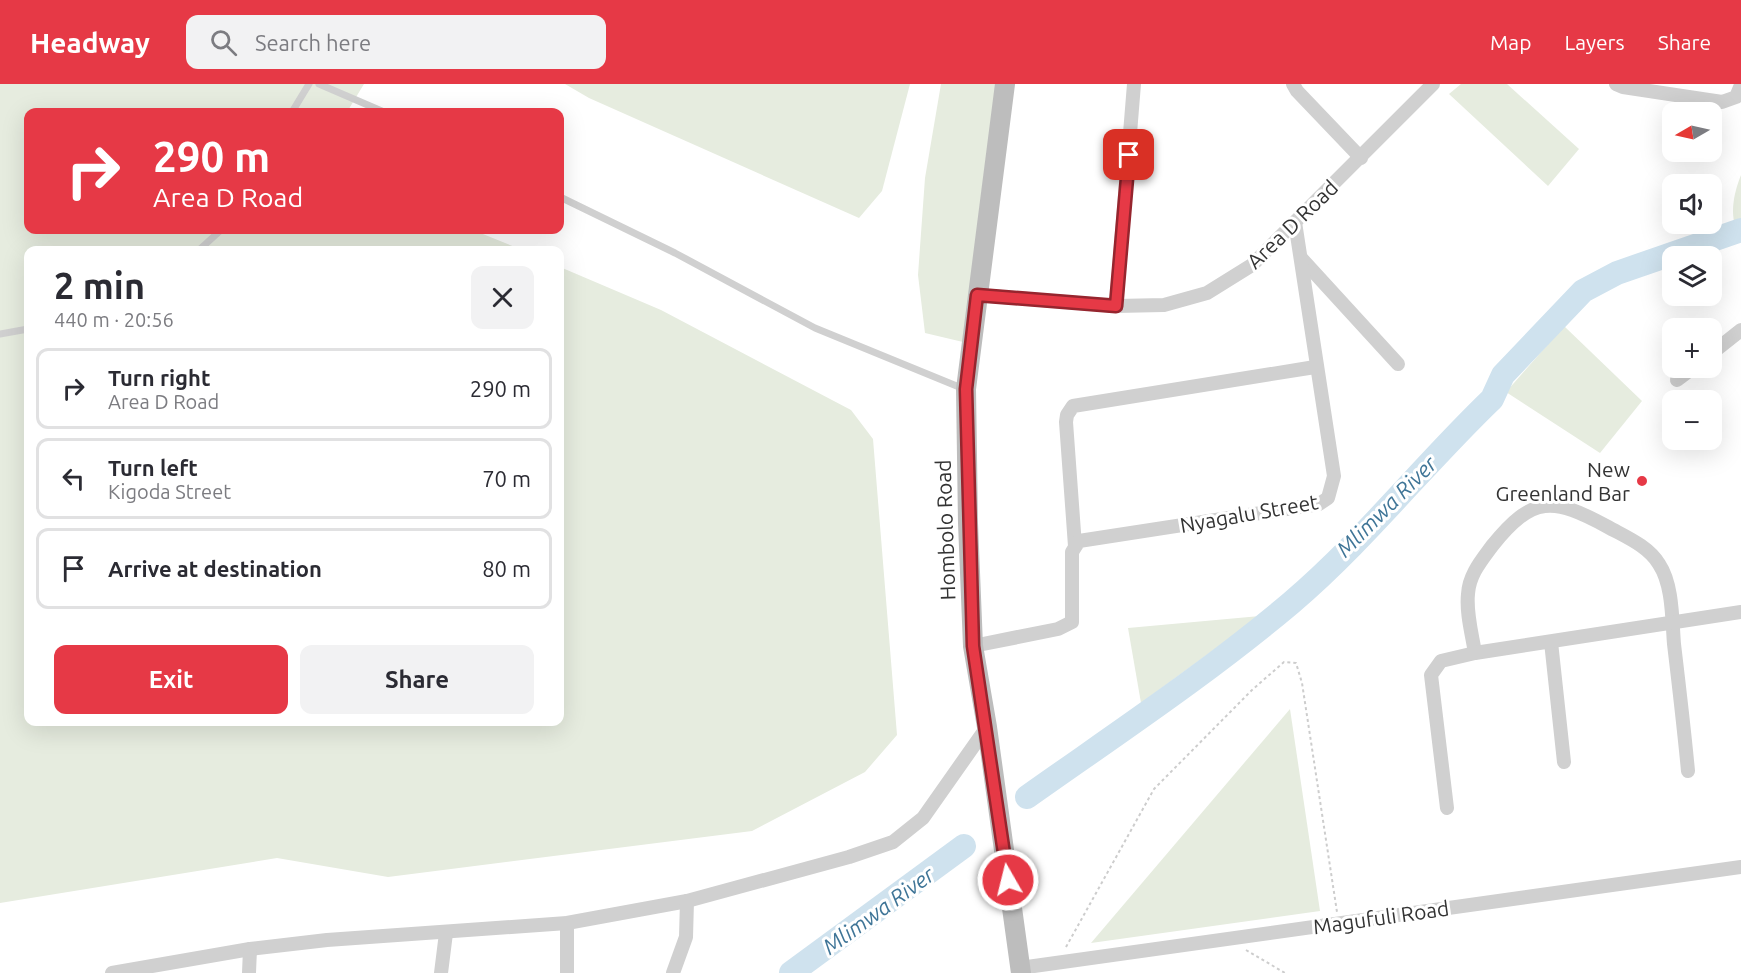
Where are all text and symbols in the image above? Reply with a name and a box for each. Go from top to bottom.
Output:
search box [186,15,606,69]
icon: search [207,26,240,59]
text: Headway [30,27,150,58]
text: Search here [255,30,371,55]
text: Map [1490,30,1531,54]
text: Layers [1564,30,1625,54]
text: Share [1658,30,1711,54]
north arrow [1662,102,1722,162]
map controls [1662,102,1722,450]
pin [1103,129,1154,180]
icon: right [54,132,132,210]
text: 290 m [153,133,270,180]
icon: arrive [1112,138,1145,171]
button: sound [1662,174,1722,234]
street label: Area D Road [1242,175,1342,273]
text: Area D Road [153,182,303,212]
button: layers [1662,246,1722,306]
text: 2 min [54,265,145,306]
button: close [471,266,534,329]
text: 440 m · 20:56 [54,308,174,331]
button: + [1662,318,1722,378]
text: Turn right [108,365,210,390]
icon: right [57,372,90,405]
text: 290 m [470,376,531,401]
text: Area D Road [108,390,219,413]
button: − [1662,390,1722,450]
water label: Mlimwa River [1331,450,1442,561]
text: Turn left [108,455,198,480]
place label: New Greenland Bar [1495,457,1630,505]
street label: Hombolo Road [931,459,959,601]
icon: left [57,462,90,495]
text: 70 m [482,466,531,491]
marker: New Greenland Bar [1635,474,1649,488]
text: Kigoda Street [108,480,231,503]
street label: Nyagalu Street [1178,489,1320,537]
icon: arrive [57,552,90,585]
text: Arrive at destination [108,556,322,581]
text: 80 m [482,556,531,581]
button: Exit [54,645,288,714]
button: Share [300,645,534,714]
position arrow [976,848,1040,912]
water label: Mlimwa River [817,861,939,959]
street label: Magufuli Road [1312,896,1450,938]

